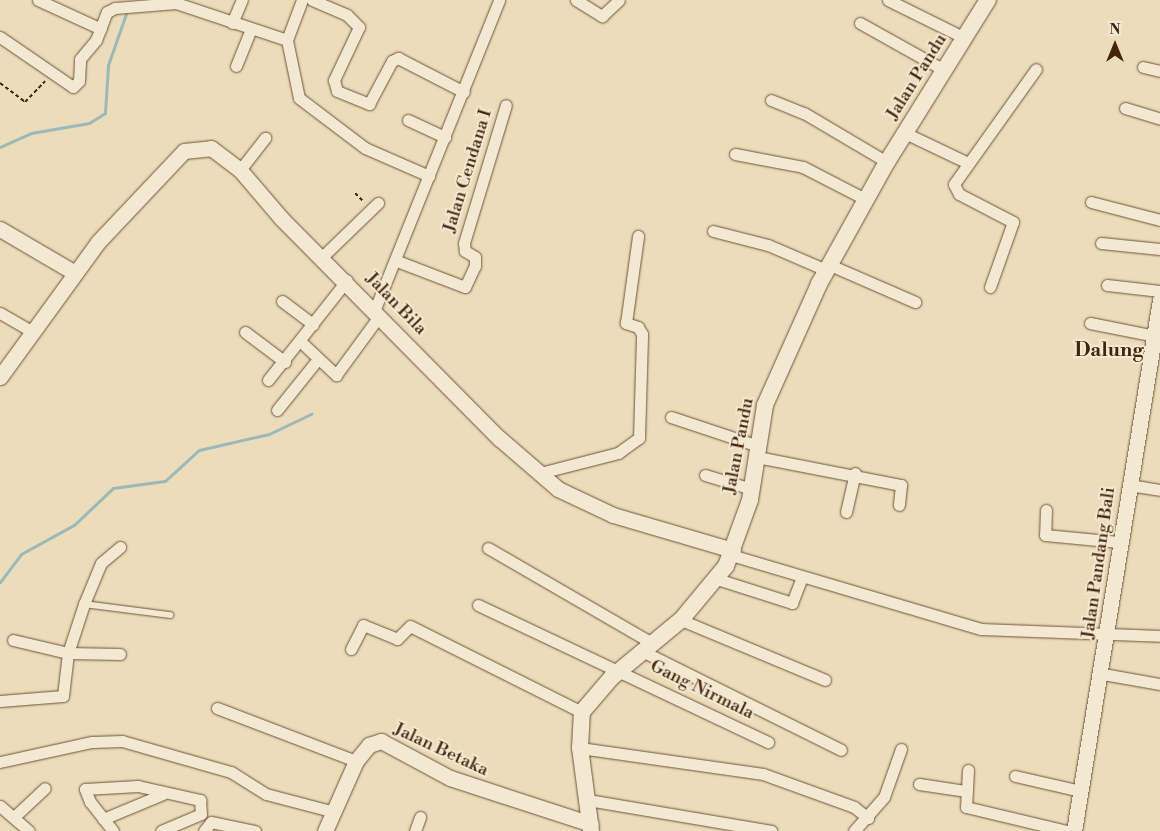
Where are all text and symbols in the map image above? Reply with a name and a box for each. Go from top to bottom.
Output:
north arrow [1090,20,1140,70]
text: N [1109,21,1121,39]
street label: Jalan Pandu [882,30,952,124]
street label: Jalan Cendana I [439,107,497,235]
street label: Jalan Bila [361,268,431,340]
district label: Dalung [1074,338,1144,362]
street label: Jalan Pandu [719,396,759,496]
street label: Jalan Pandang Bali [1078,486,1120,640]
street label: Gang Nirmala [647,656,757,724]
street label: Jalan Betaka [390,719,492,781]

